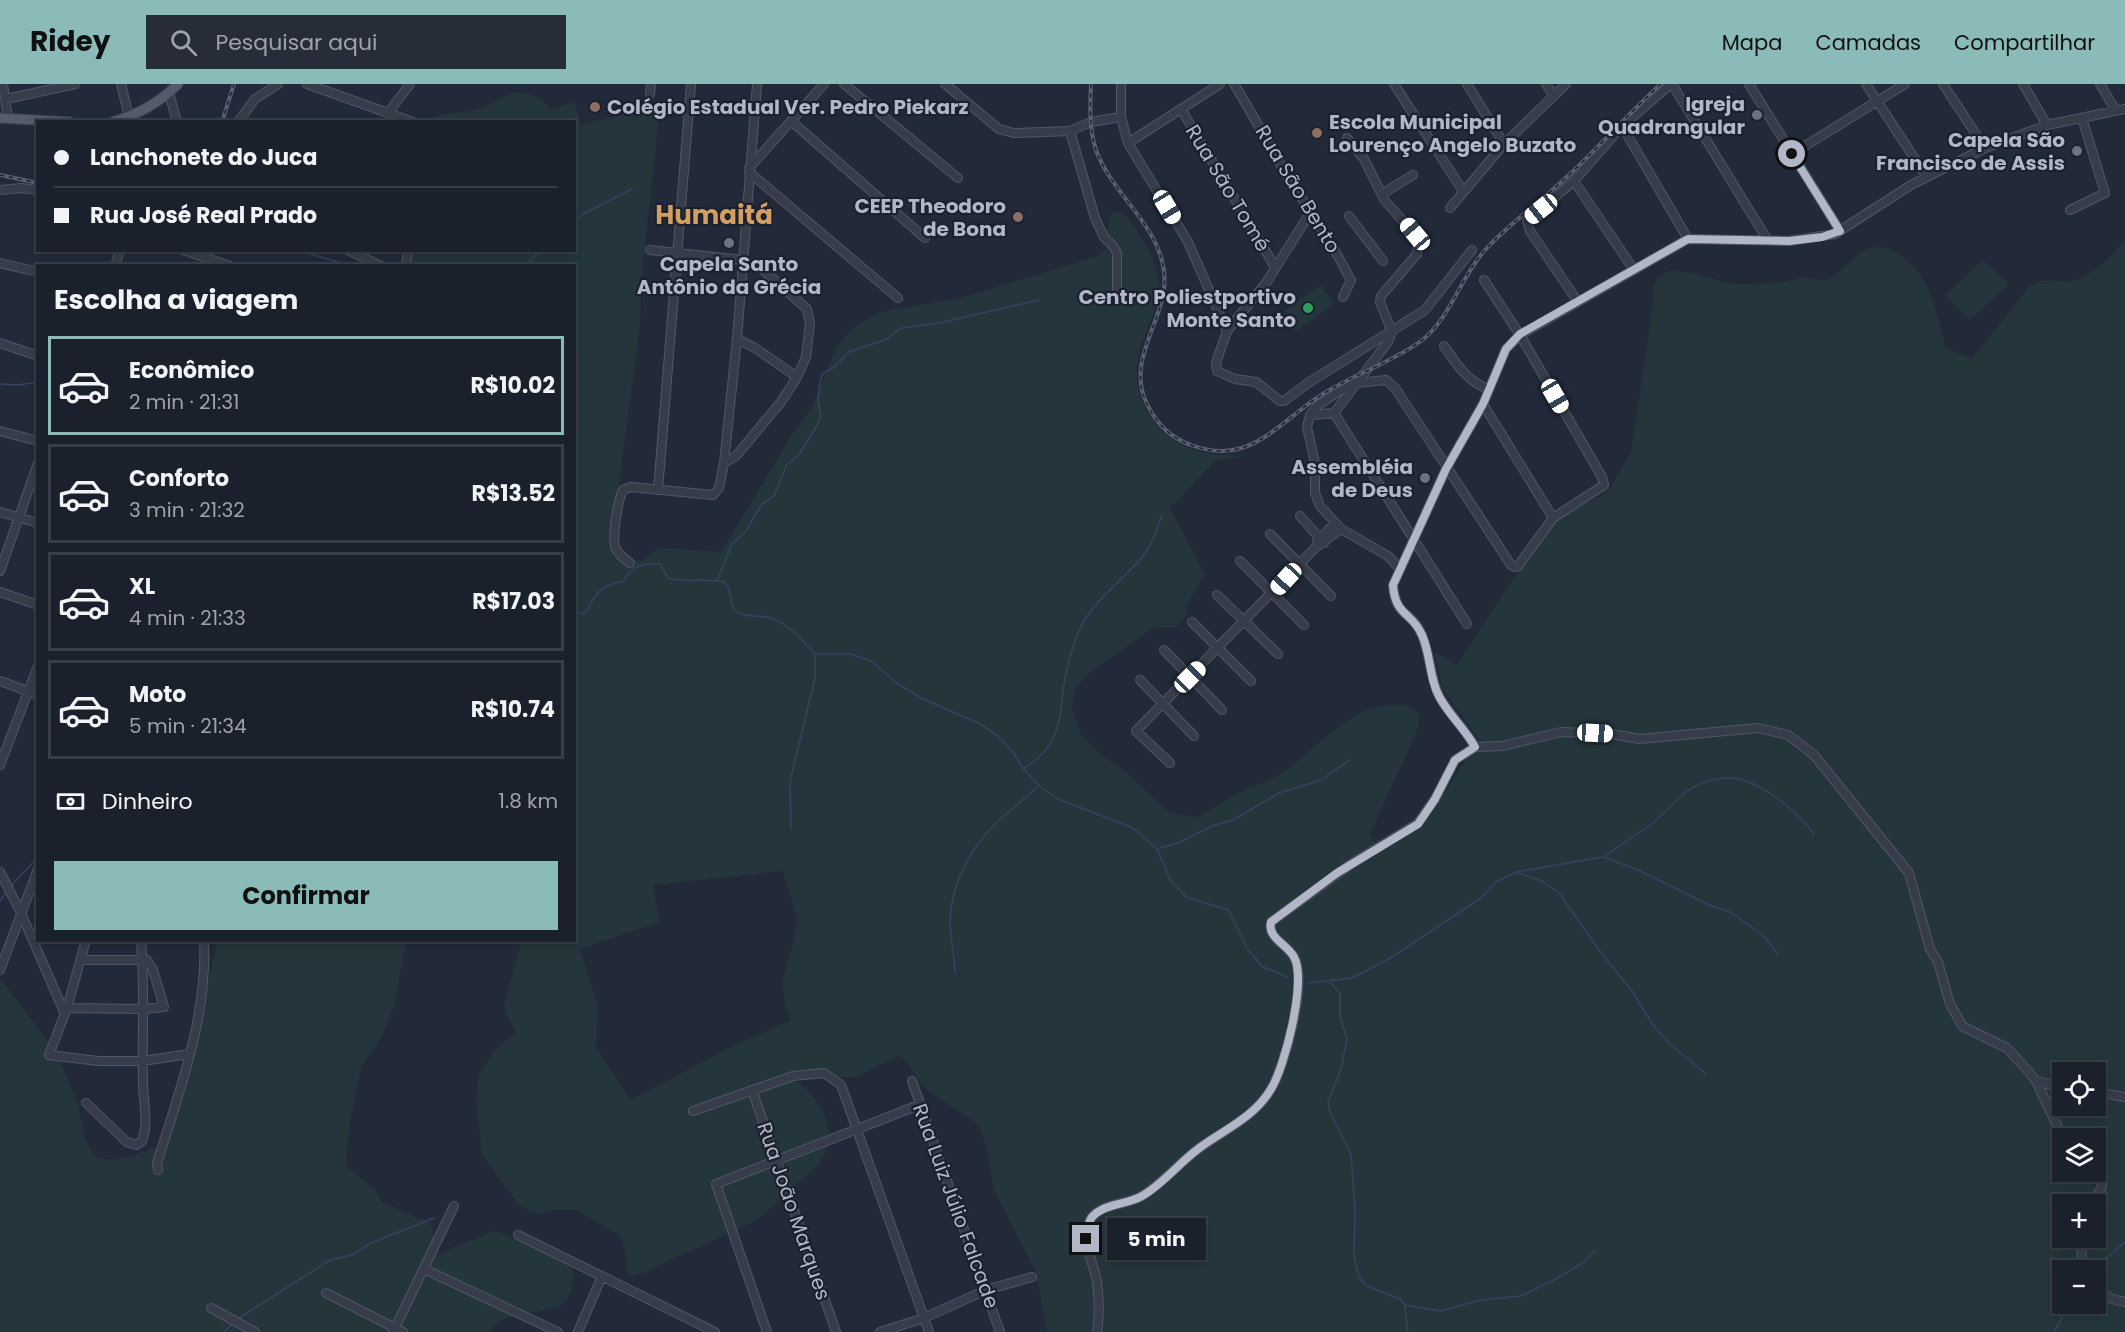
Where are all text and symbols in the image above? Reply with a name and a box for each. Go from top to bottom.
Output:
search box [146,15,566,69]
text: Ridey [30,22,110,61]
icon: search [167,26,200,59]
text: Pesquisar aqui [215,27,377,58]
text: Mapa [1722,28,1782,57]
text: Camadas [1815,28,1921,57]
text: Compartilhar [1954,28,2095,57]
place label: Igreja Quadrangular [1598,90,1745,141]
place label: Colégio Estadual Ver. Pedro Piekarz [607,93,969,121]
marker: Colégio Estadual Ver. Pedro Piekarz [588,100,602,114]
place label: Escola Municipal Lourenço Angelo Buzato [1329,108,1576,159]
marker: Igreja Quadrangular [1750,108,1764,122]
street label: Rua São Tomé [1179,119,1277,257]
street label: Rua São Bento [1249,120,1347,258]
marker: Escola Municipal Lourenço Angelo Buzato [1310,126,1324,140]
place label: Capela São Francisco de Assis [1876,126,2065,177]
route start [1778,140,1805,167]
text: Lanchonete do Juca [90,142,317,173]
marker: Capela São Francisco de Assis [2070,144,2084,158]
car [1150,187,1184,227]
car [1521,191,1561,227]
place label: CEEP Theodoro de Bona [854,192,1006,243]
district label: Humaitá [655,197,773,233]
text: Rua José Real Prado [90,200,317,231]
marker: CEEP Theodoro de Bona [1011,210,1025,224]
car [1397,214,1433,254]
marker: Capela Santo Antônio da Grécia [722,236,736,250]
place label: Capela Santo Antônio da Grécia [637,250,821,301]
text: Escolha a viagem [54,281,298,318]
place label: Centro Poliestportivo Monte Santo [1079,283,1296,334]
marker: Centro Poliestportivo Monte Santo [1301,301,1315,315]
text: Econômico [129,355,254,386]
icon: car [57,359,111,413]
text: R$10.02 [470,370,555,401]
car [1538,376,1572,416]
text: 2 min · 21:31 [129,388,239,416]
place label: Assembléia de Deus [1291,453,1413,504]
text: Conforto [129,463,229,494]
icon: car [57,467,111,521]
marker: Assembléia de Deus [1418,471,1432,485]
text: R$13.52 [472,478,555,509]
text: 3 min · 21:32 [129,496,245,524]
car [1267,560,1305,598]
text: XL [129,571,155,602]
icon: car [57,575,111,629]
text: R$17.03 [472,586,555,617]
text: 4 min · 21:33 [129,604,246,632]
car [1171,658,1209,696]
text: Moto [129,679,186,710]
icon: car [57,683,111,737]
text: R$10.74 [471,694,555,725]
text: 5 min · 21:34 [129,712,247,740]
car [1577,723,1613,743]
icon: cash [54,785,87,818]
text: Dinheiro [102,786,192,817]
text: 1.8 km [499,787,558,815]
button: Confirmar [54,861,558,930]
map controls [2052,1062,2106,1314]
button: locate [2052,1062,2106,1116]
street label: Rua Luiz Júlio Falcade [906,1100,1006,1312]
street label: Rua João Marques [750,1118,838,1304]
button: layers [2052,1128,2106,1182]
button: + [2052,1194,2106,1248]
callout: 5 min [1107,1218,1206,1260]
route end [1072,1225,1099,1252]
text: 5 min [1128,1225,1185,1253]
button: − [2052,1260,2106,1314]

